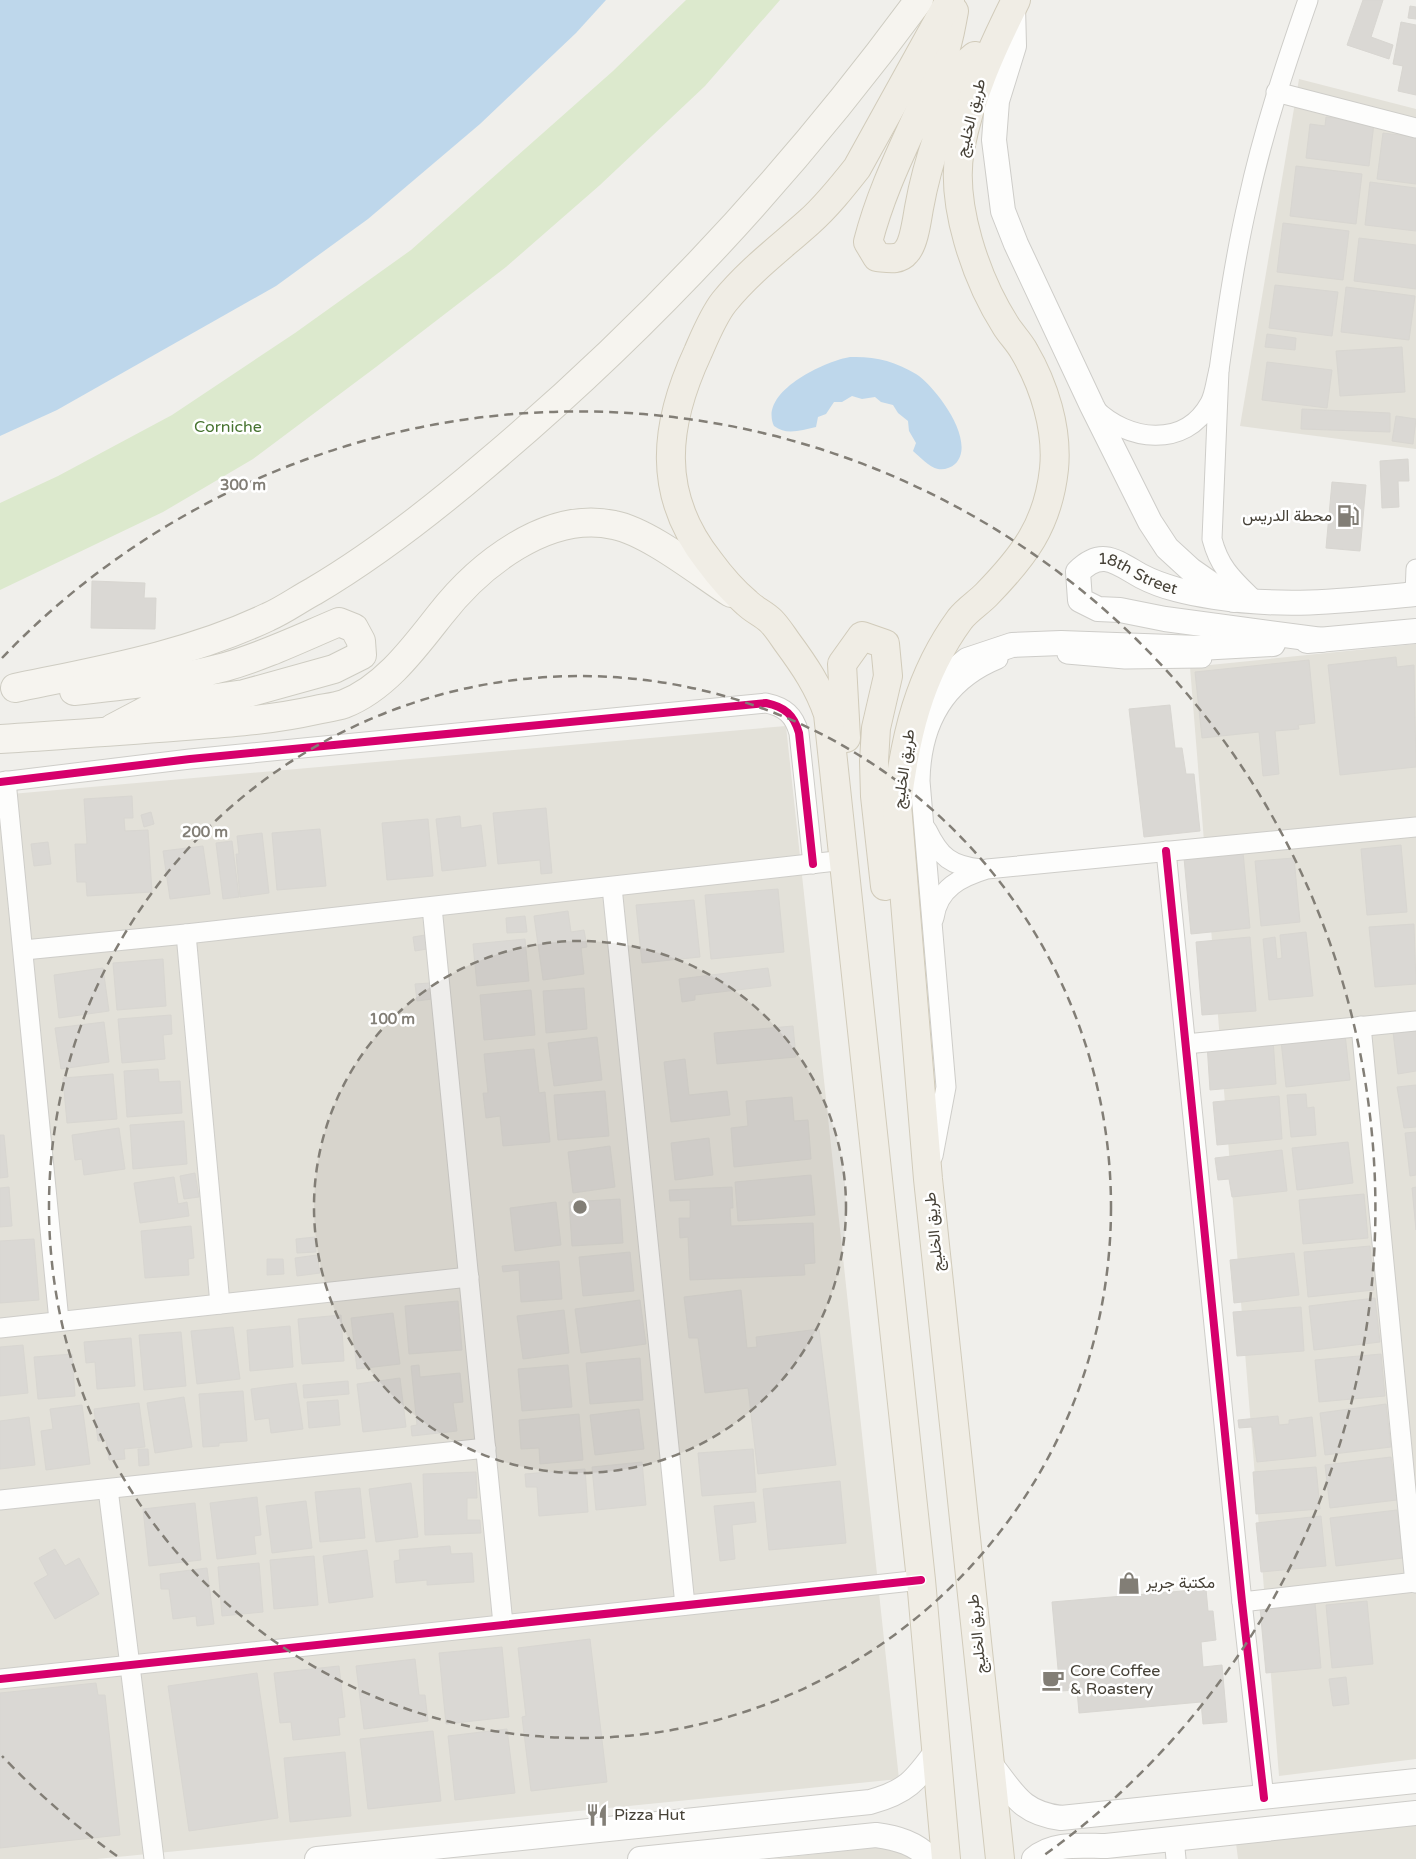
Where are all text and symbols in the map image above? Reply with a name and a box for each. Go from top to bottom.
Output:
street label: طريق الخليج [952,77,991,160]
park label: Corniche [194,417,262,437]
text: 300 m [220,476,266,494]
fuel station icon: محطة الدريس [1335,503,1361,529]
place label: محطة الدريس [1242,506,1332,526]
street label: 18th Street [1098,549,1180,599]
street label: طريق الخليج [889,728,920,810]
text: 200 m [182,823,228,841]
text: 100 m [369,1010,415,1028]
street label: طريق الخليج [920,1191,949,1273]
centre of rings [571,1198,589,1216]
shop icon: مكتبة جرير [1116,1570,1142,1596]
place label: مكتبة جرير [1145,1573,1215,1593]
street label: طريق الخليج [963,1593,992,1675]
place label: Core Coffee & Roastery [1070,1661,1160,1699]
cafe icon: Core Coffee & Roastery [1040,1667,1066,1693]
restaurant icon: Pizza Hut [584,1802,610,1828]
place label: Pizza Hut [614,1805,685,1825]

